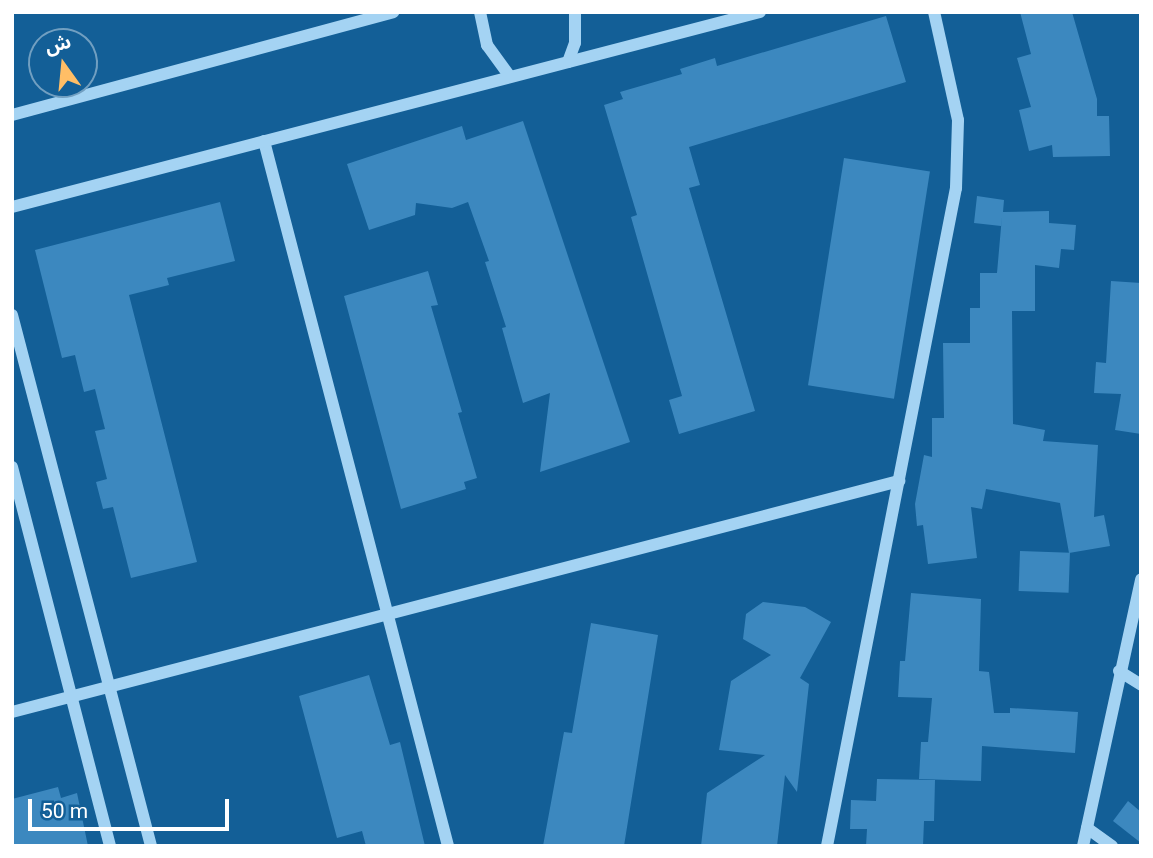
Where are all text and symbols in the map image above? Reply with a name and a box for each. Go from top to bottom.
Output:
north arrow [28,28,98,98]
text: ش [42,30,74,59]
scale bar [32,784,233,828]
text: 50 m [41,799,88,823]

